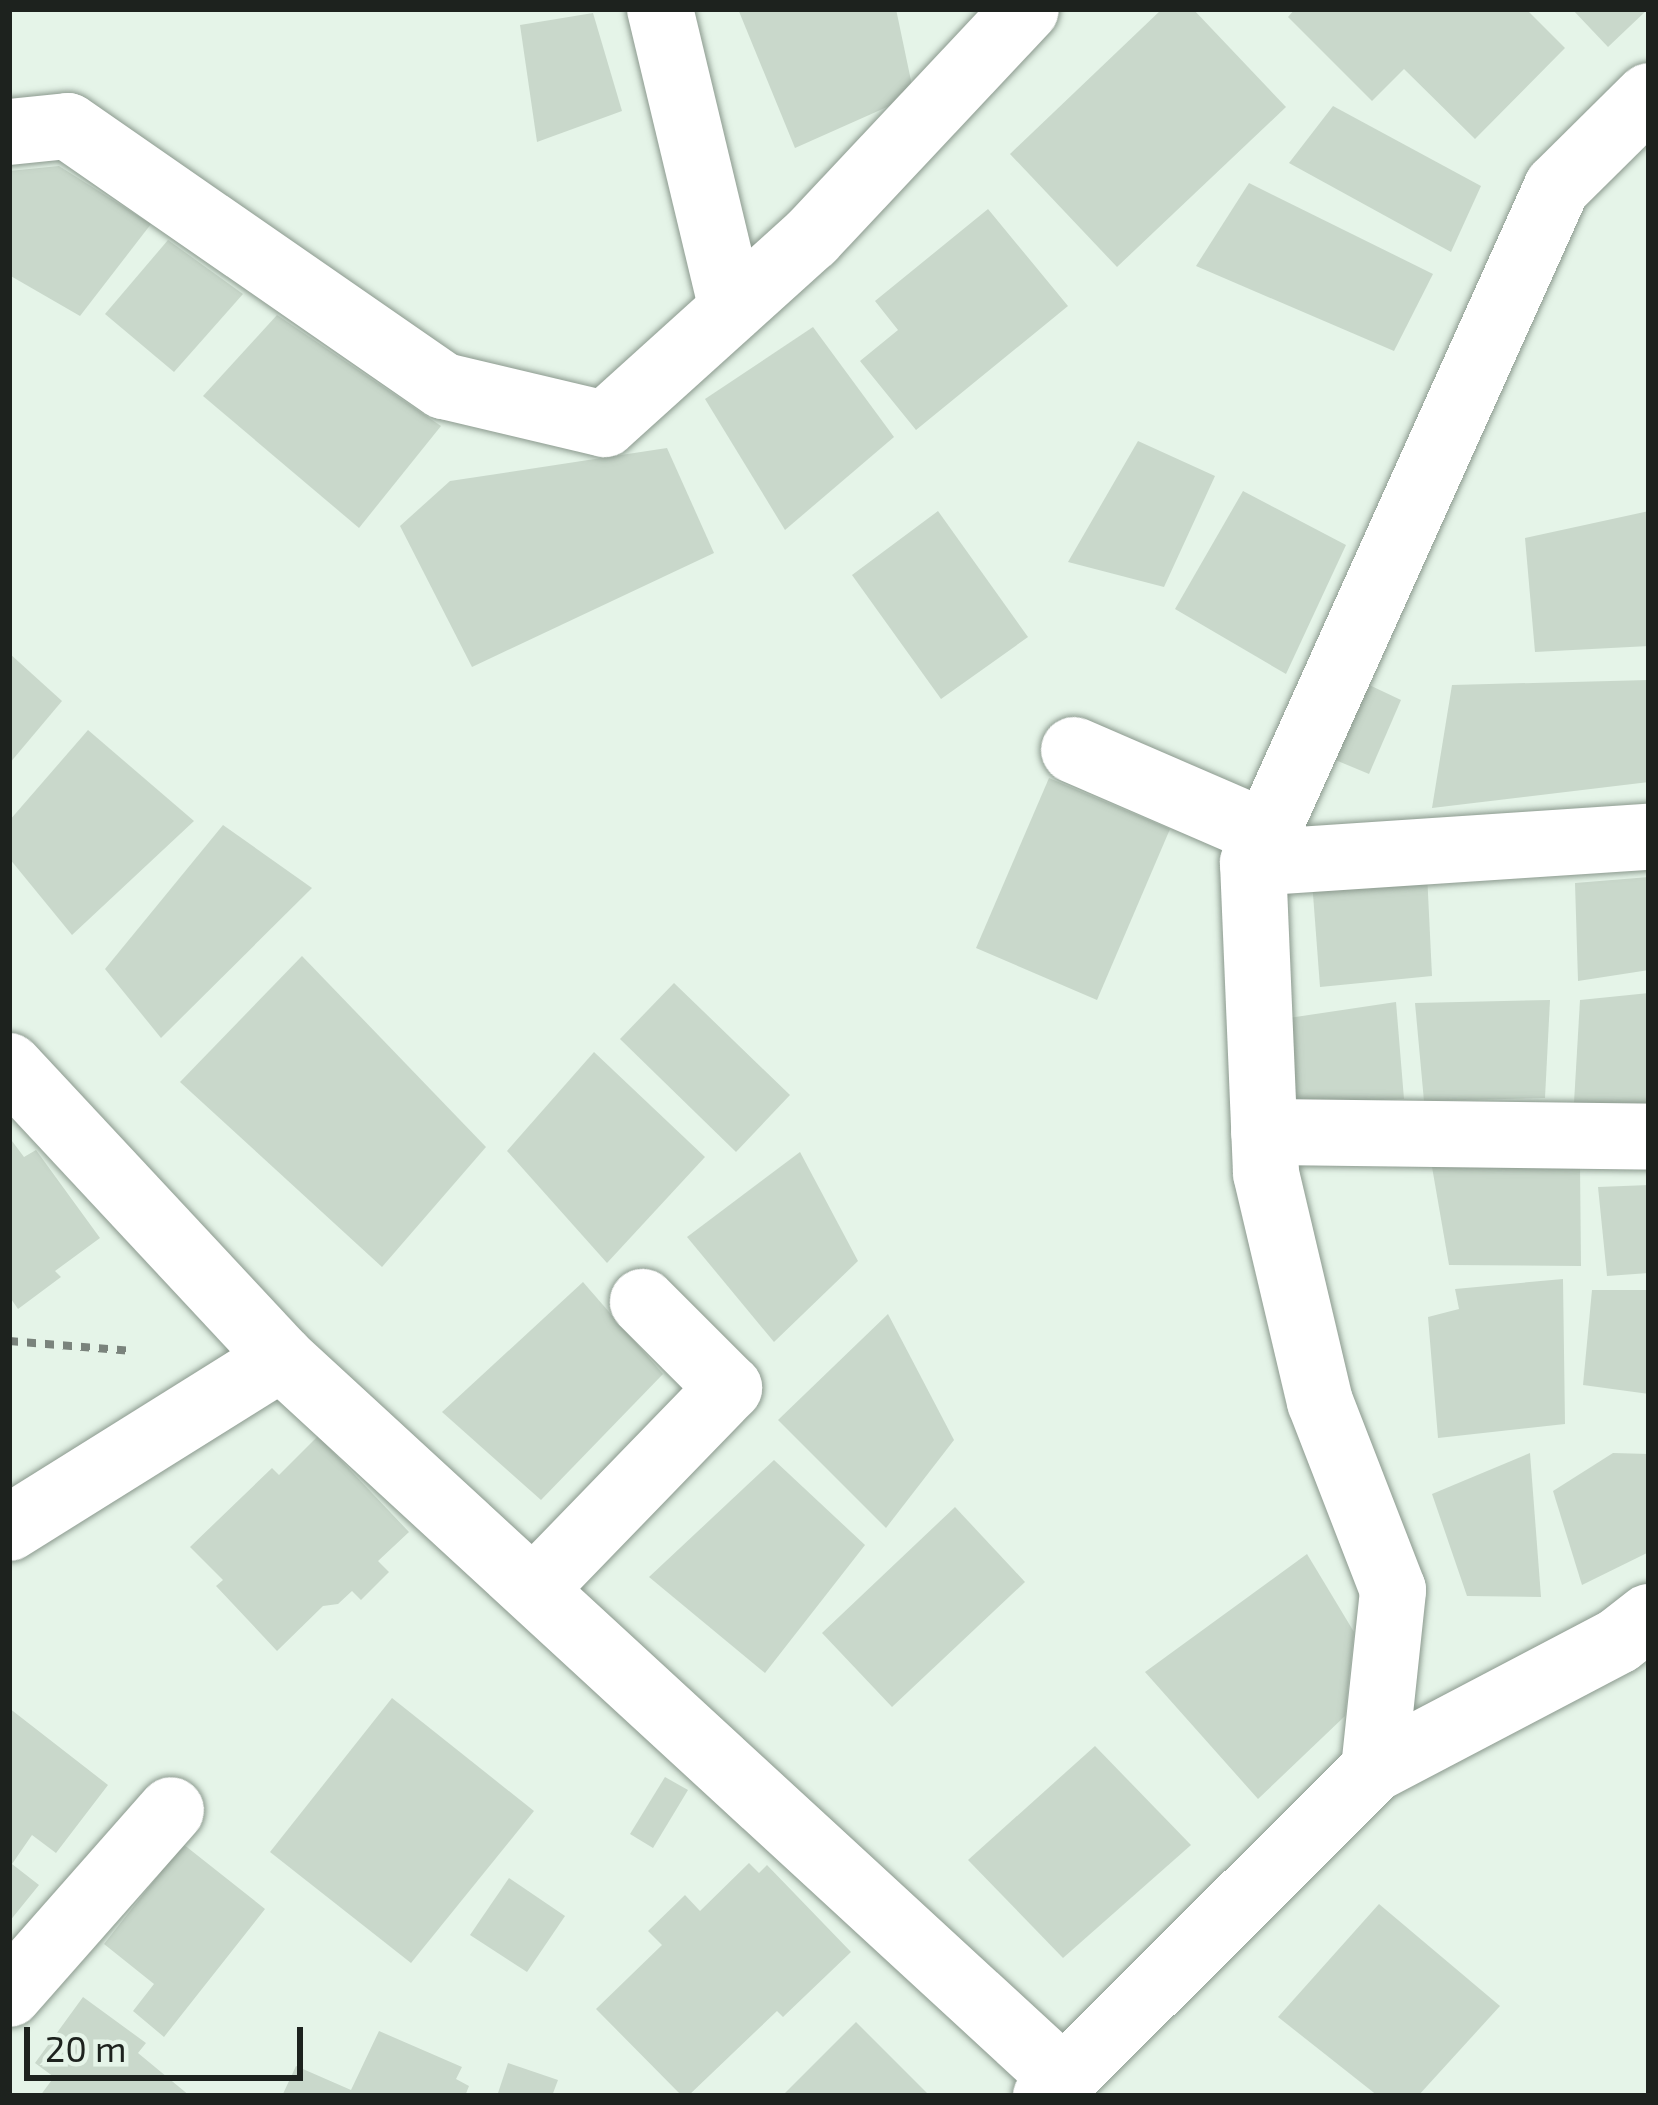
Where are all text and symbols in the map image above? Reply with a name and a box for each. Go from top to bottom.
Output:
scale bar [30,2003,309,2077]
text: 20 m [45,2026,127,2069]

